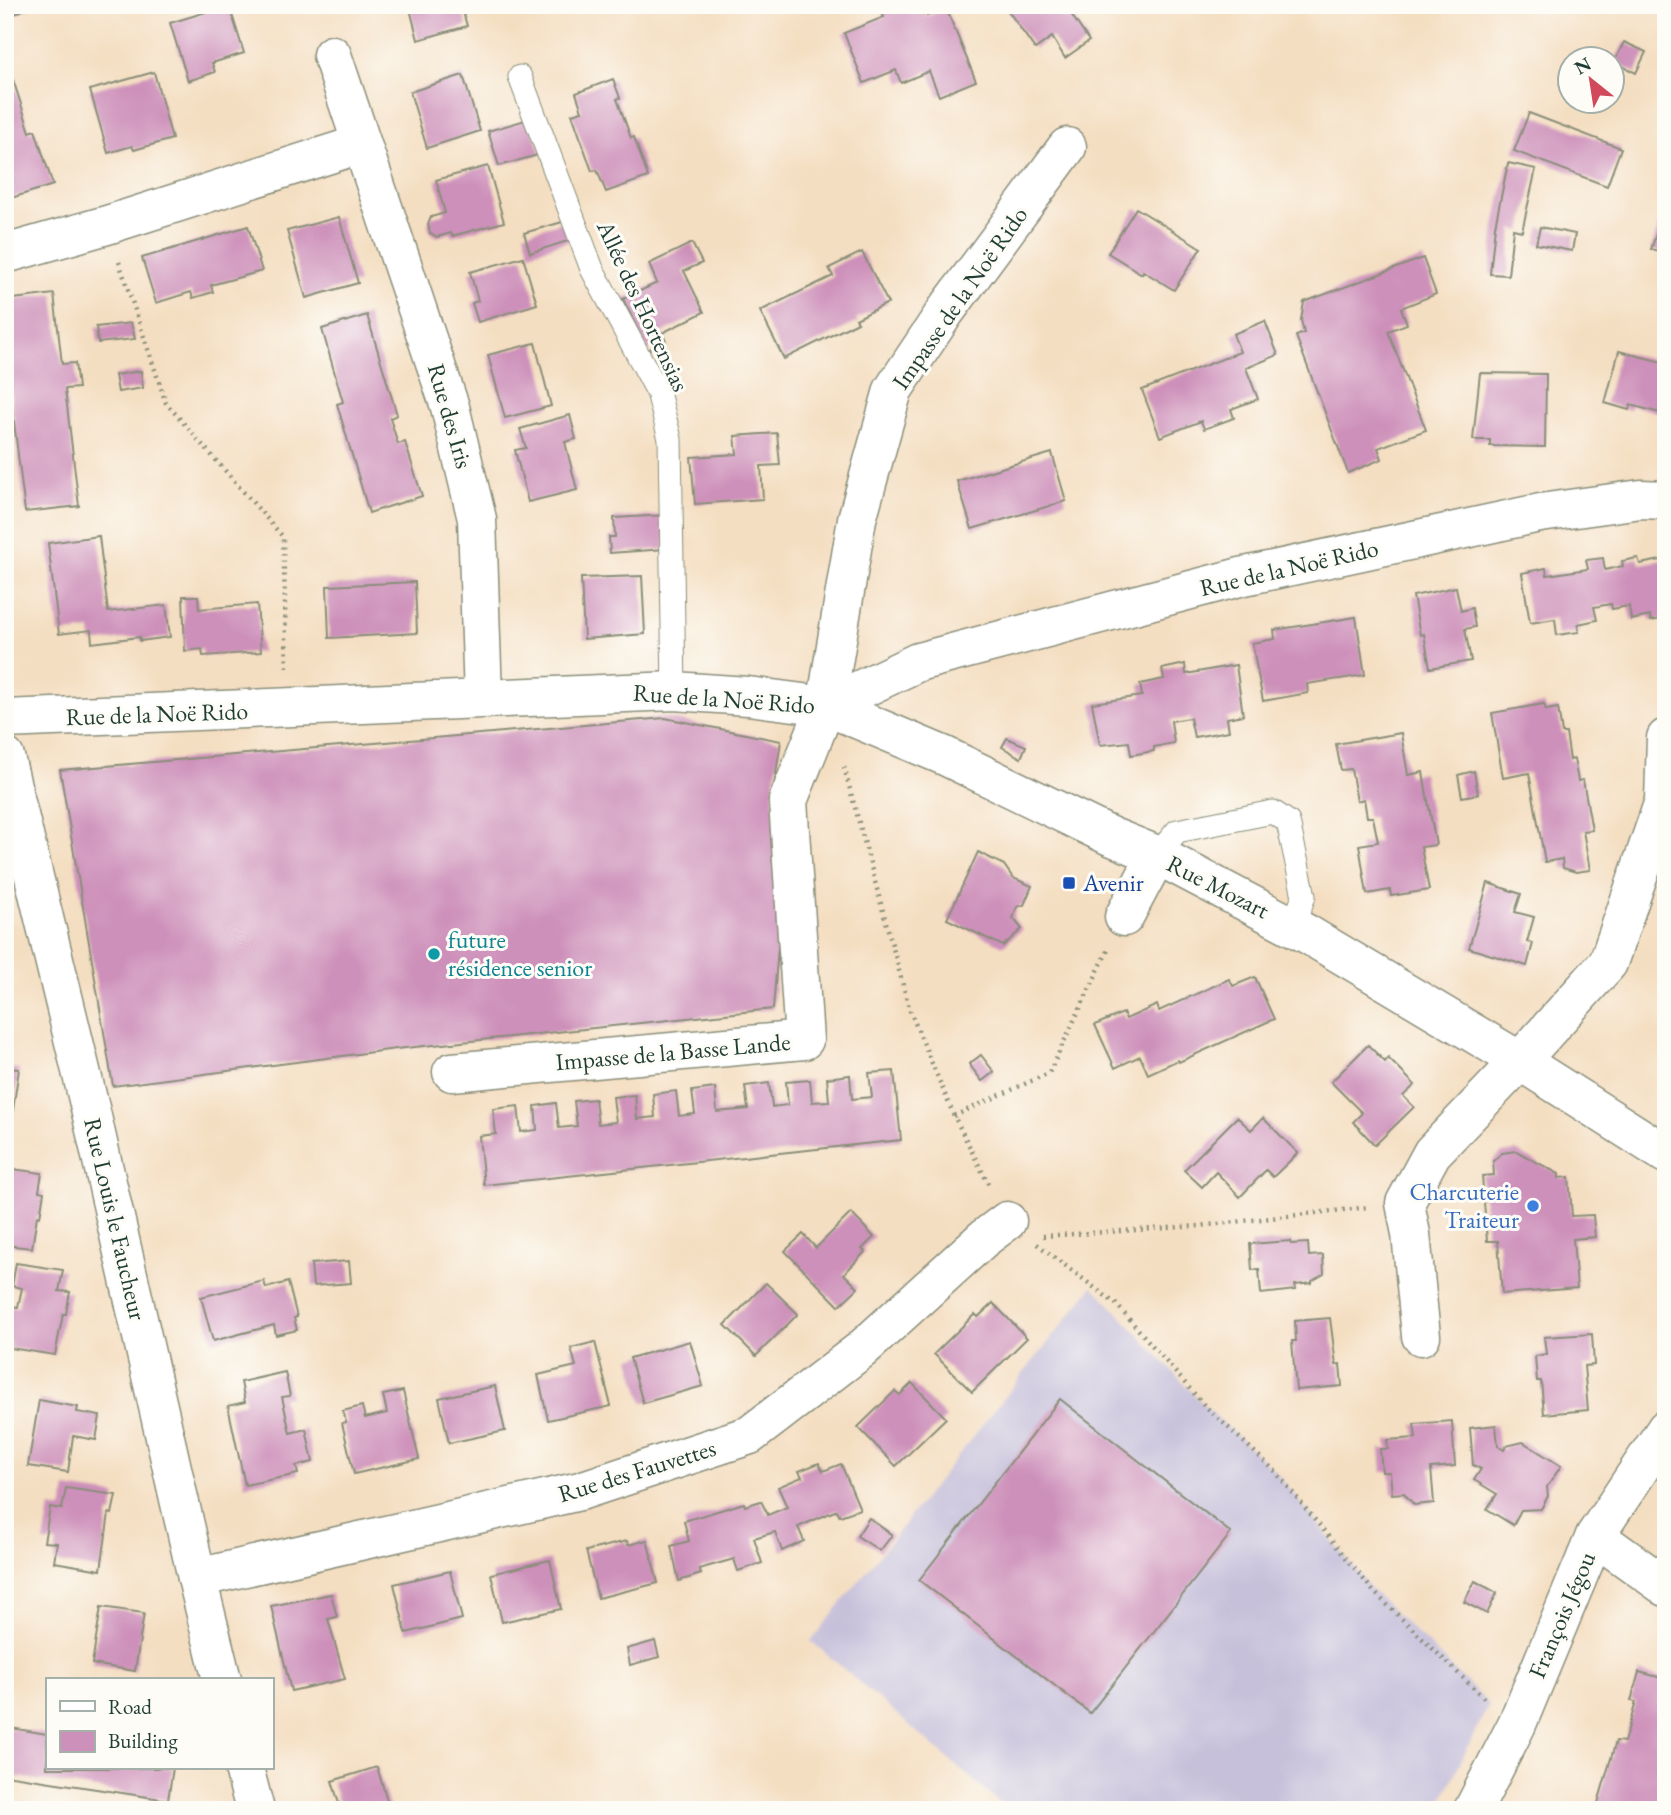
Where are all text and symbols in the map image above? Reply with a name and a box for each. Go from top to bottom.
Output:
north arrow [1556,46,1626,116]
text: N [1570,51,1596,80]
street label: Impasse de la Noë Rido [885,200,1034,395]
street label: Allée des Hortensias [590,214,697,396]
street label: Rue des Iris [421,360,480,472]
street label: Rue de la Noë Rido [1197,532,1381,603]
street label: Rue de la Noë Rido [632,677,816,720]
street label: Rue de la Noë Rido [65,695,249,732]
street label: Rue Mozart [1162,848,1275,926]
place label: Avenir [1082,867,1144,898]
marker: Avenir [1061,875,1077,891]
place label: future résidence senior [448,924,592,983]
marker: future résidence senior [426,946,442,962]
street label: Impasse de la Basse Lande [554,1026,792,1077]
street label: Rue Louis le Faucheur [77,1115,154,1323]
place label: Charcuterie Traiteur [1409,1176,1519,1235]
marker: Charcuterie Traiteur [1525,1198,1541,1214]
street label: Rue des Fauvettes [554,1432,719,1509]
street label: François Jégou [1521,1546,1602,1683]
legend [46,1678,273,1770]
text: Road [108,1693,152,1720]
text: Building [108,1727,178,1754]

